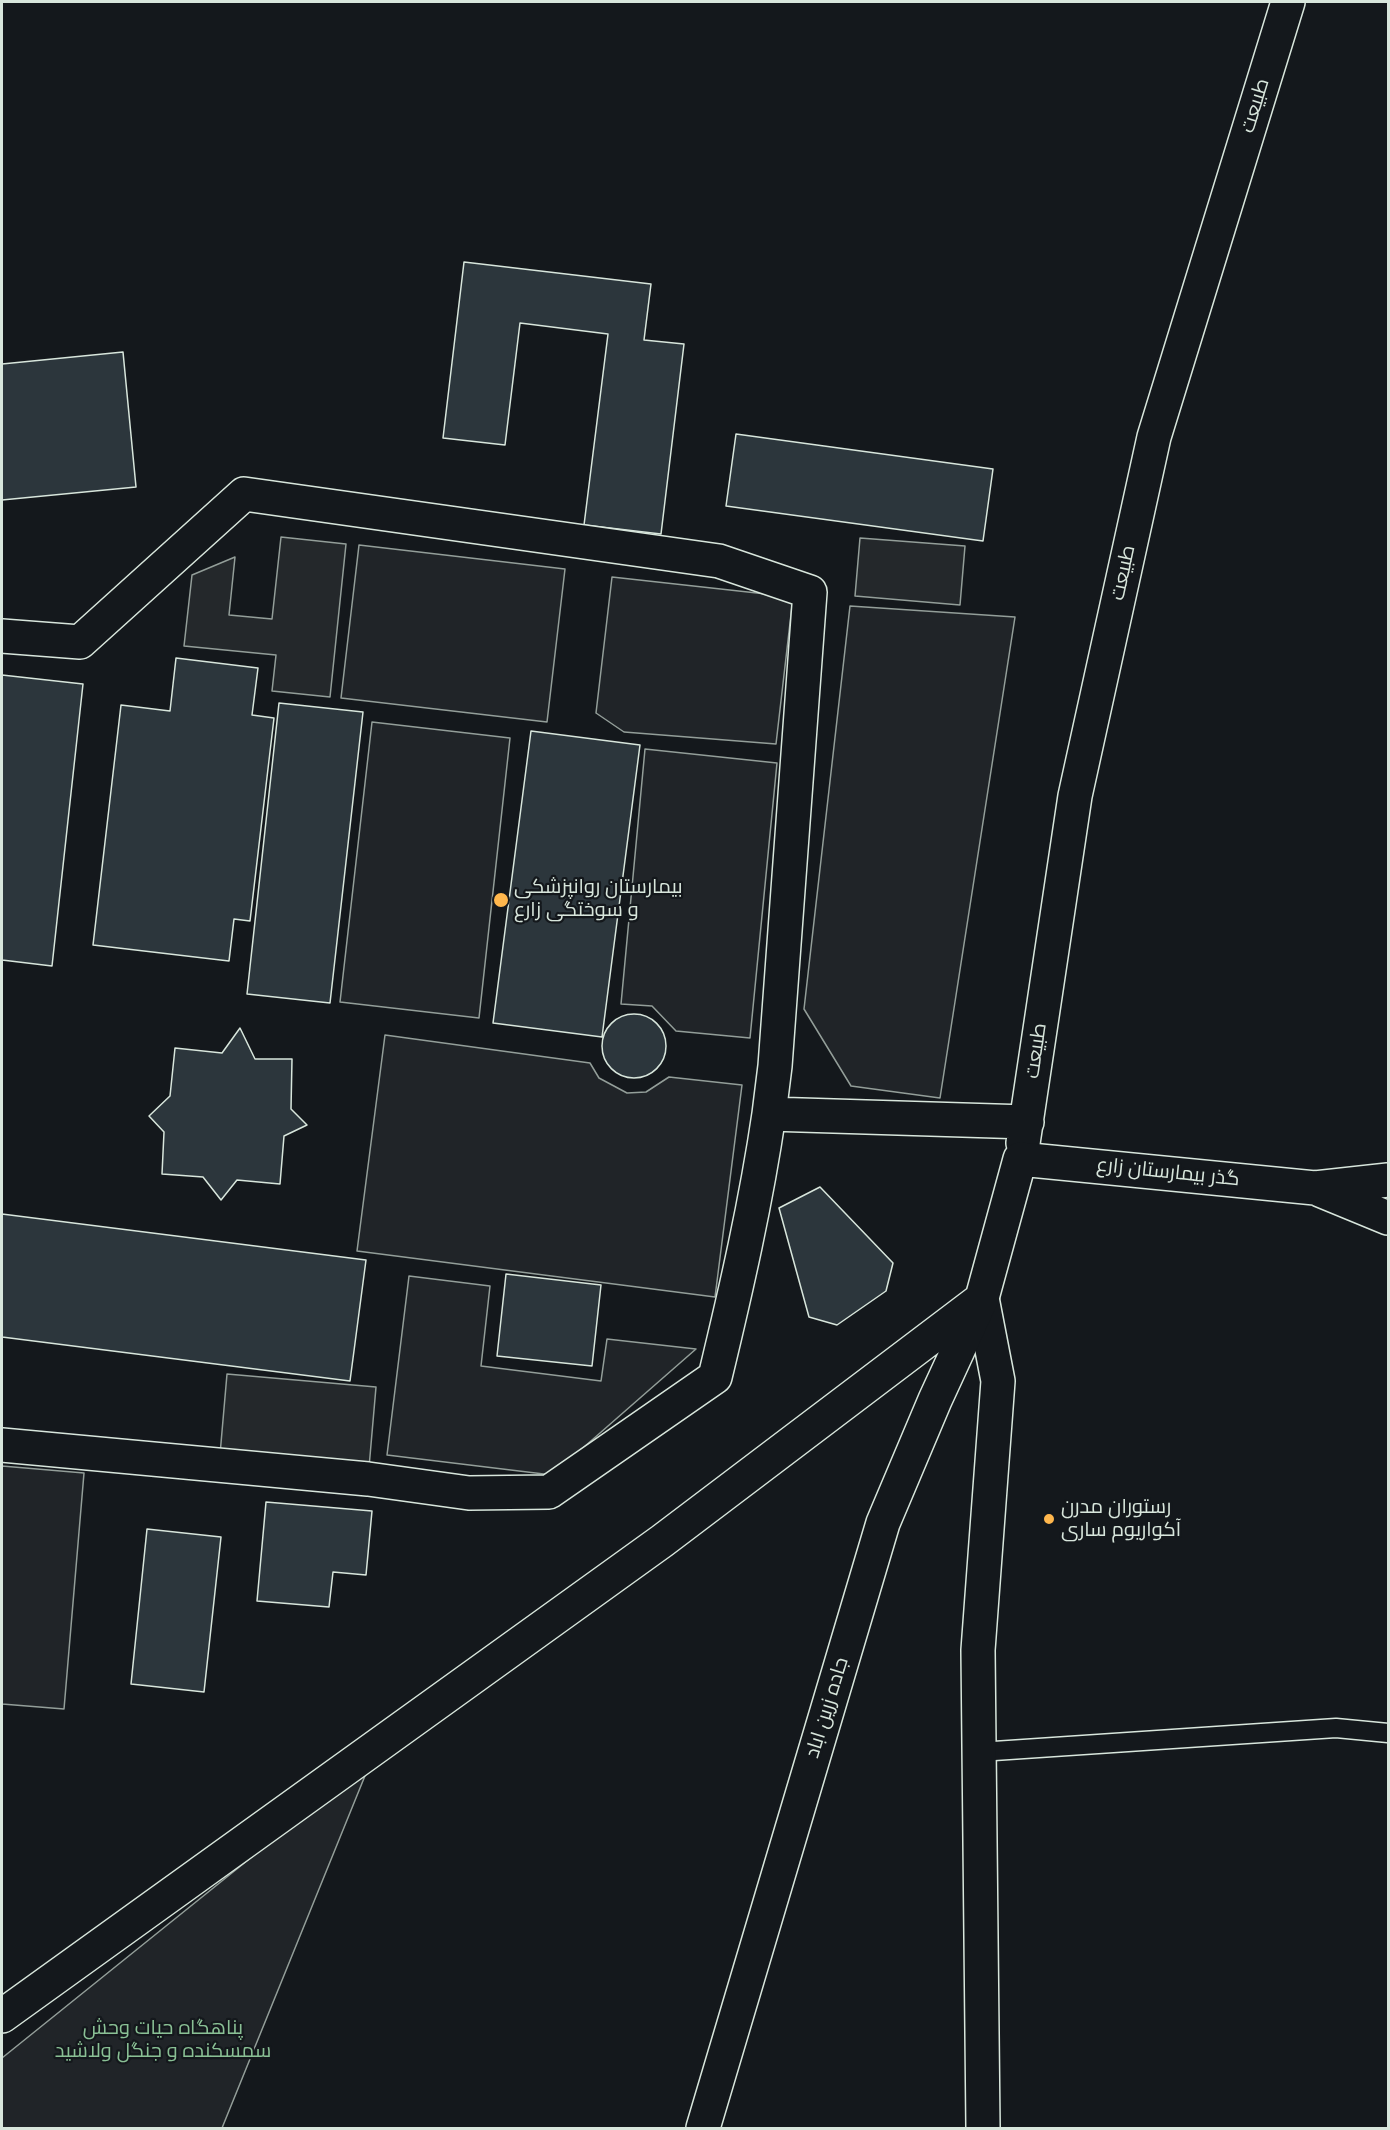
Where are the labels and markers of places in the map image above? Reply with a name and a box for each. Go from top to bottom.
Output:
place label: بیمارستان روانپزشکی و سوختگی زارع [514,876,683,923]
marker: بیمارستان روانپزشکی و سوختگی زارع [492,891,510,909]
place label: رستوران مدرن آکواریوم ساری [1061,1496,1181,1543]
marker: رستوران مدرن آکواریوم ساری [1042,1512,1056,1526]

